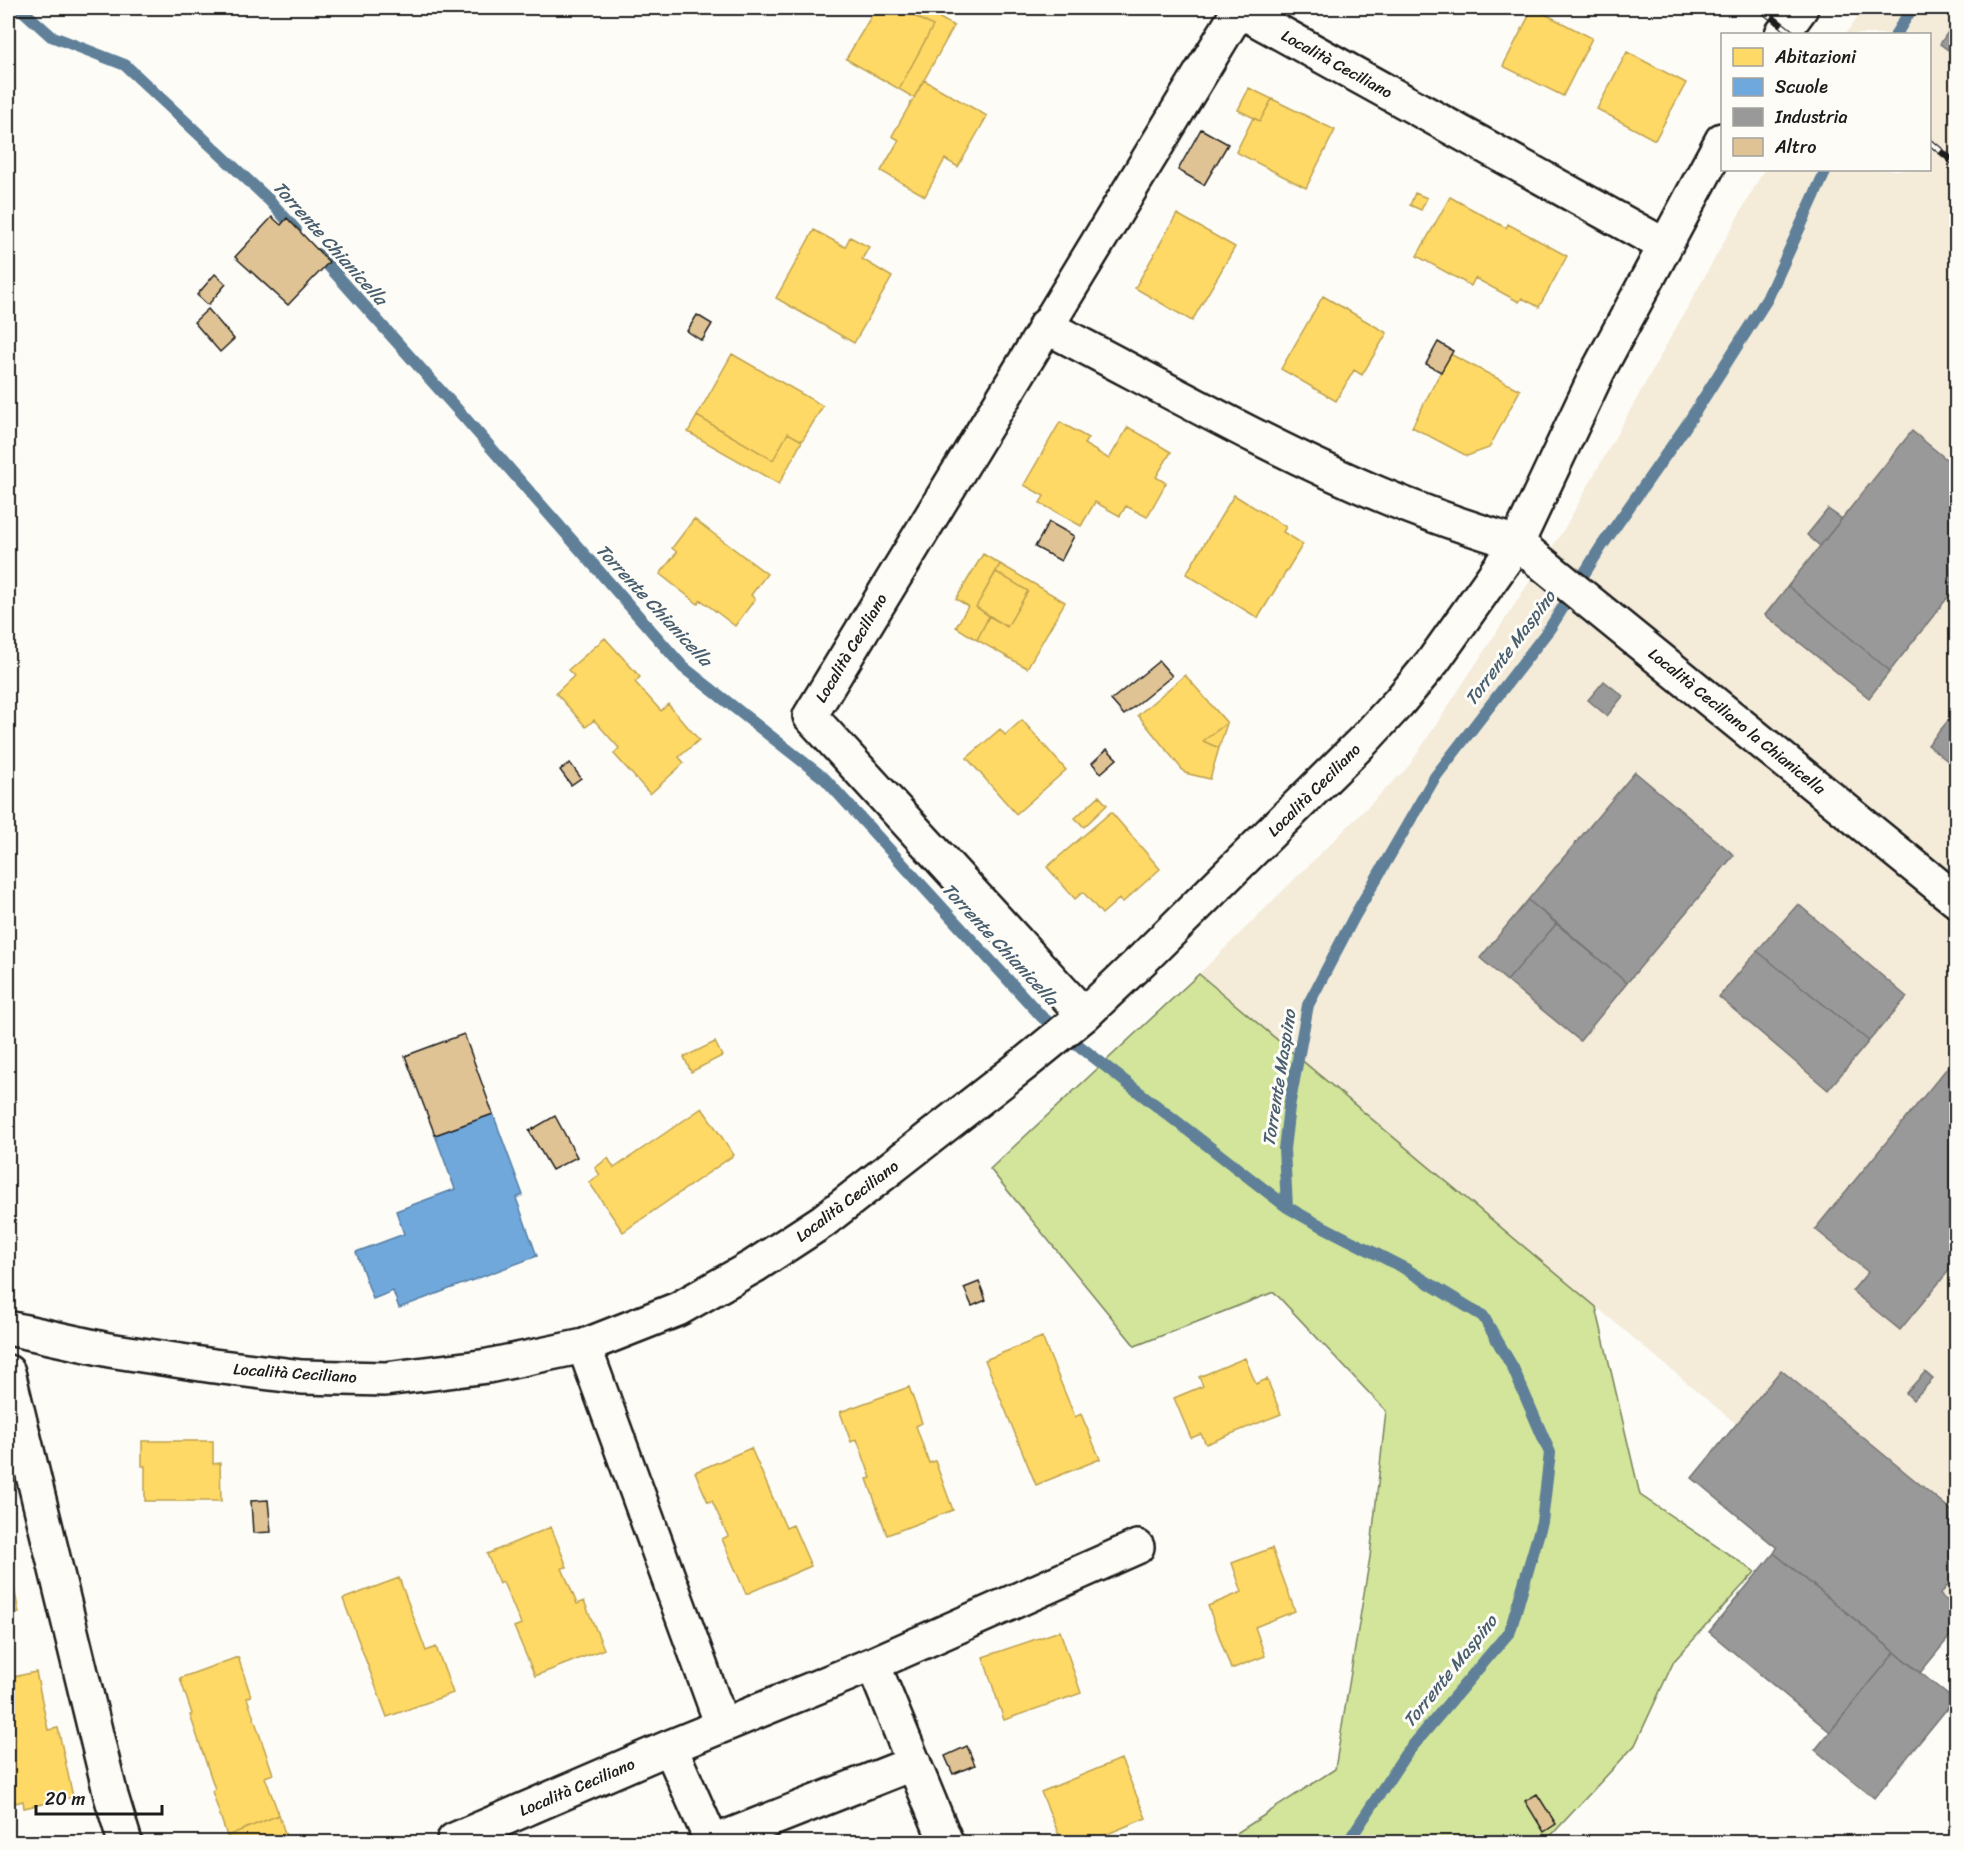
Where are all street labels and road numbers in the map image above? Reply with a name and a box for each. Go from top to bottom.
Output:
street label: Località Ceciliano [1276,21,1398,107]
street label: Località Ceciliano [807,588,895,708]
street label: Località Ceciliano la Chianicella [1642,640,1833,803]
street label: Località Ceciliano [1260,736,1368,844]
street label: Località Ceciliano [789,1152,905,1250]
street label: Località Ceciliano [232,1354,358,1392]
street label: Località Ceciliano [514,1750,640,1824]

